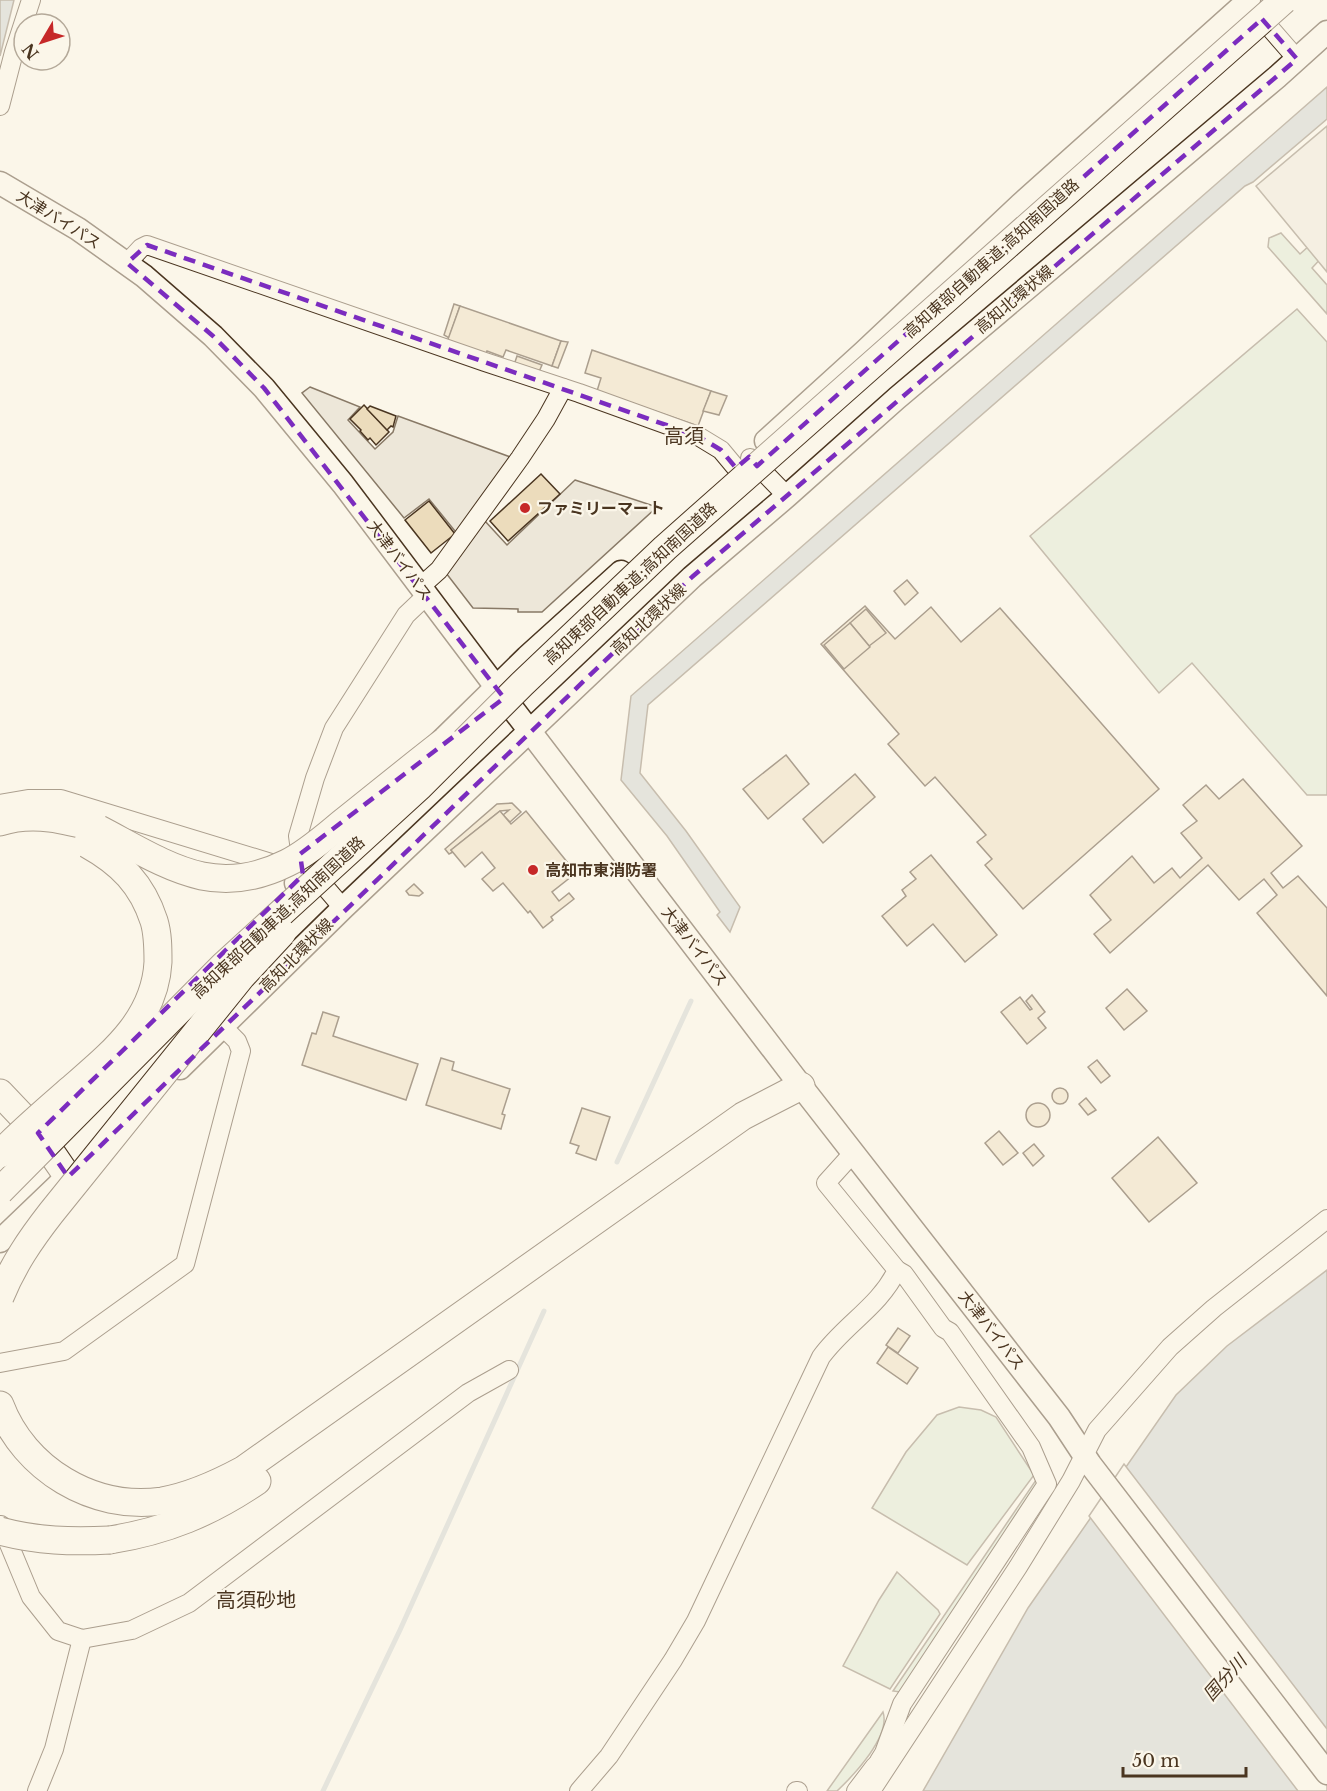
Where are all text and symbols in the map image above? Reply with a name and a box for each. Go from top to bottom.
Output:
north arrow [12,12,72,72]
text: N [18,39,43,64]
street label: 高知東部自動車道;高知南国道路 [899,174,1083,342]
street label: 大津バイパス [13,185,105,253]
street label: 高知北環状線 [971,260,1057,338]
district label: 高須 [664,424,704,448]
place label: ファミリーマート [537,498,665,518]
street label: 高知東部自動車道;高知南国道路 [539,498,721,668]
marker: ファミリーマート [518,501,532,515]
street label: 大津バイパス [363,516,437,604]
street label: 高知北環状線 [606,579,690,659]
street label: 高知東部自動車道;高知南国道路 [187,832,369,1002]
place label: 高知市東消防署 [545,860,657,880]
marker: 高知市東消防署 [526,863,540,877]
street label: 大津バイパス [658,902,732,990]
street label: 高知北環状線 [255,914,337,996]
street label: 大津バイパス [955,1286,1029,1374]
district label: 高須砂地 [216,1588,296,1612]
water label: 国分川 [1199,1649,1253,1705]
scale bar [1123,1740,1246,1778]
text: 50 m [1132,1750,1180,1772]

